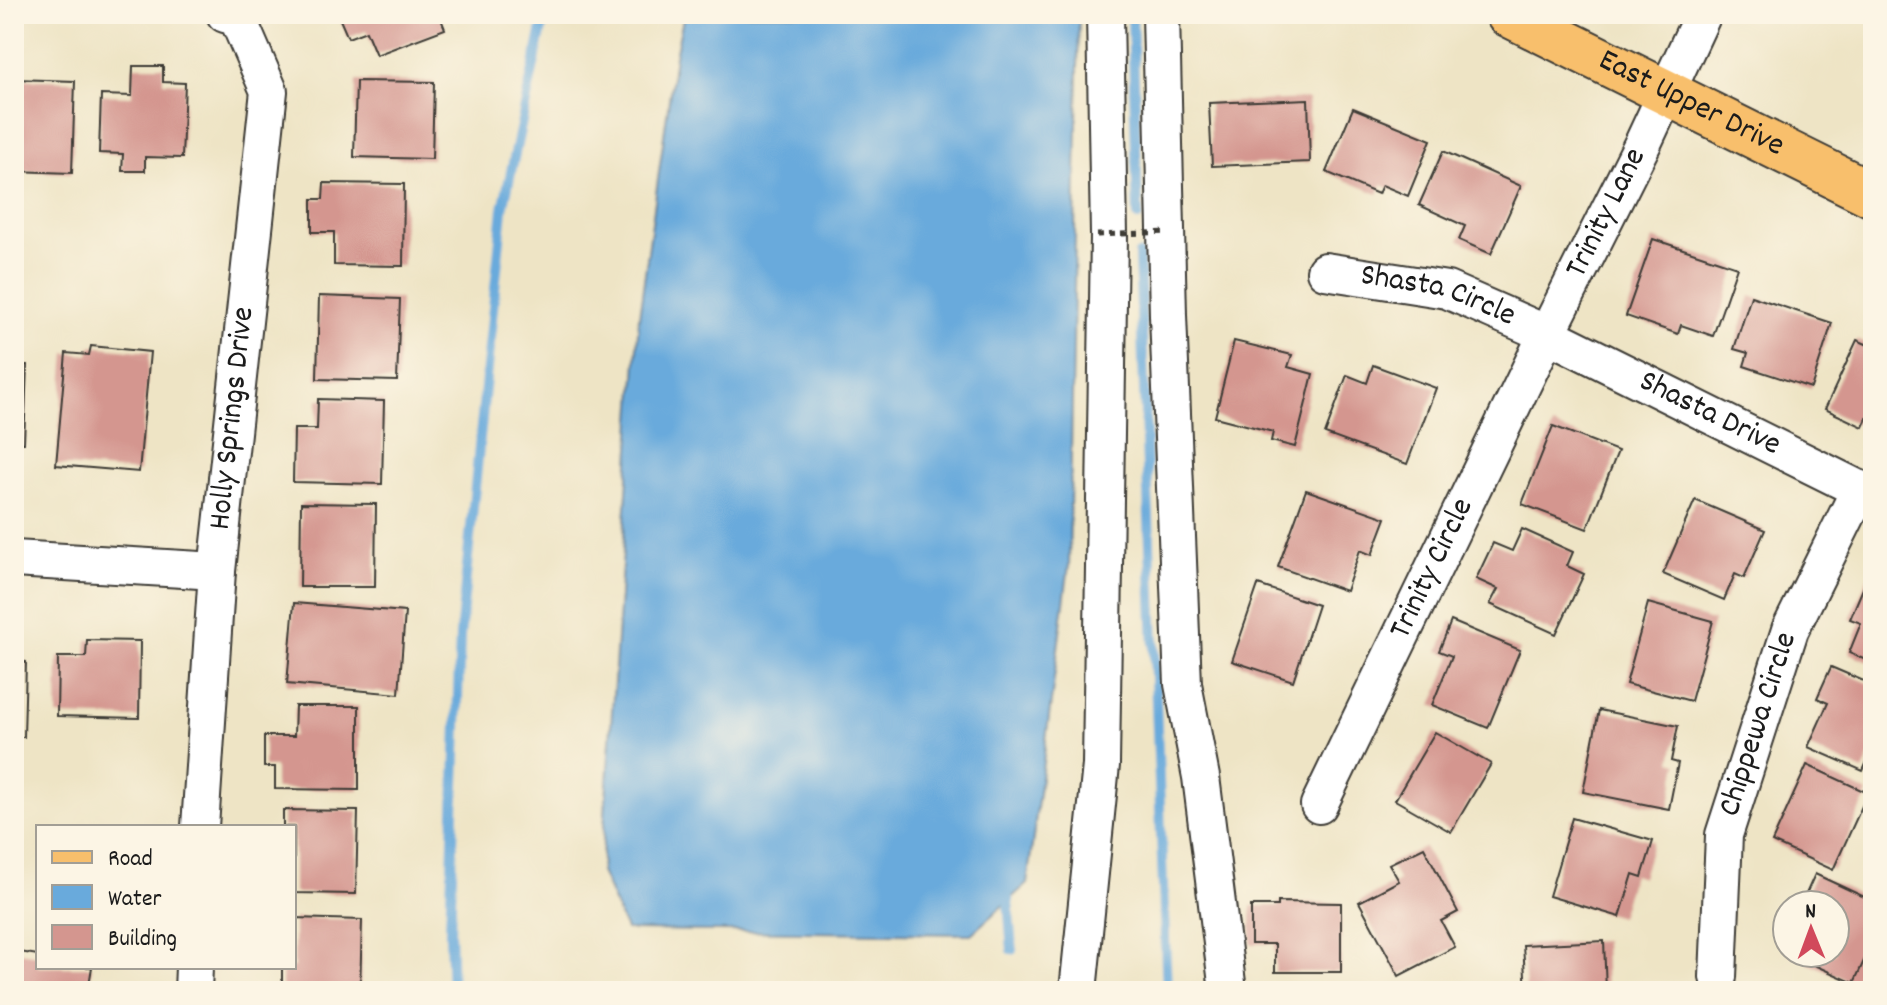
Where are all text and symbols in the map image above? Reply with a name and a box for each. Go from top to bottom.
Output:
street label: East Upper Drive [1590,39,1792,170]
street label: Trinity Lane [1555,141,1660,287]
street label: Shasta Circle [1357,254,1522,340]
street label: Holly Springs Drive [199,305,268,532]
street label: Shasta Drive [1631,360,1788,469]
street label: Trinity Circle [1379,491,1487,647]
street label: Chippewa Circle [1708,627,1811,823]
legend [36,825,296,969]
text: Road [108,843,153,877]
text: Water [108,883,161,917]
north arrow [1771,889,1851,969]
text: N [1805,897,1817,928]
text: Building [108,923,177,957]

